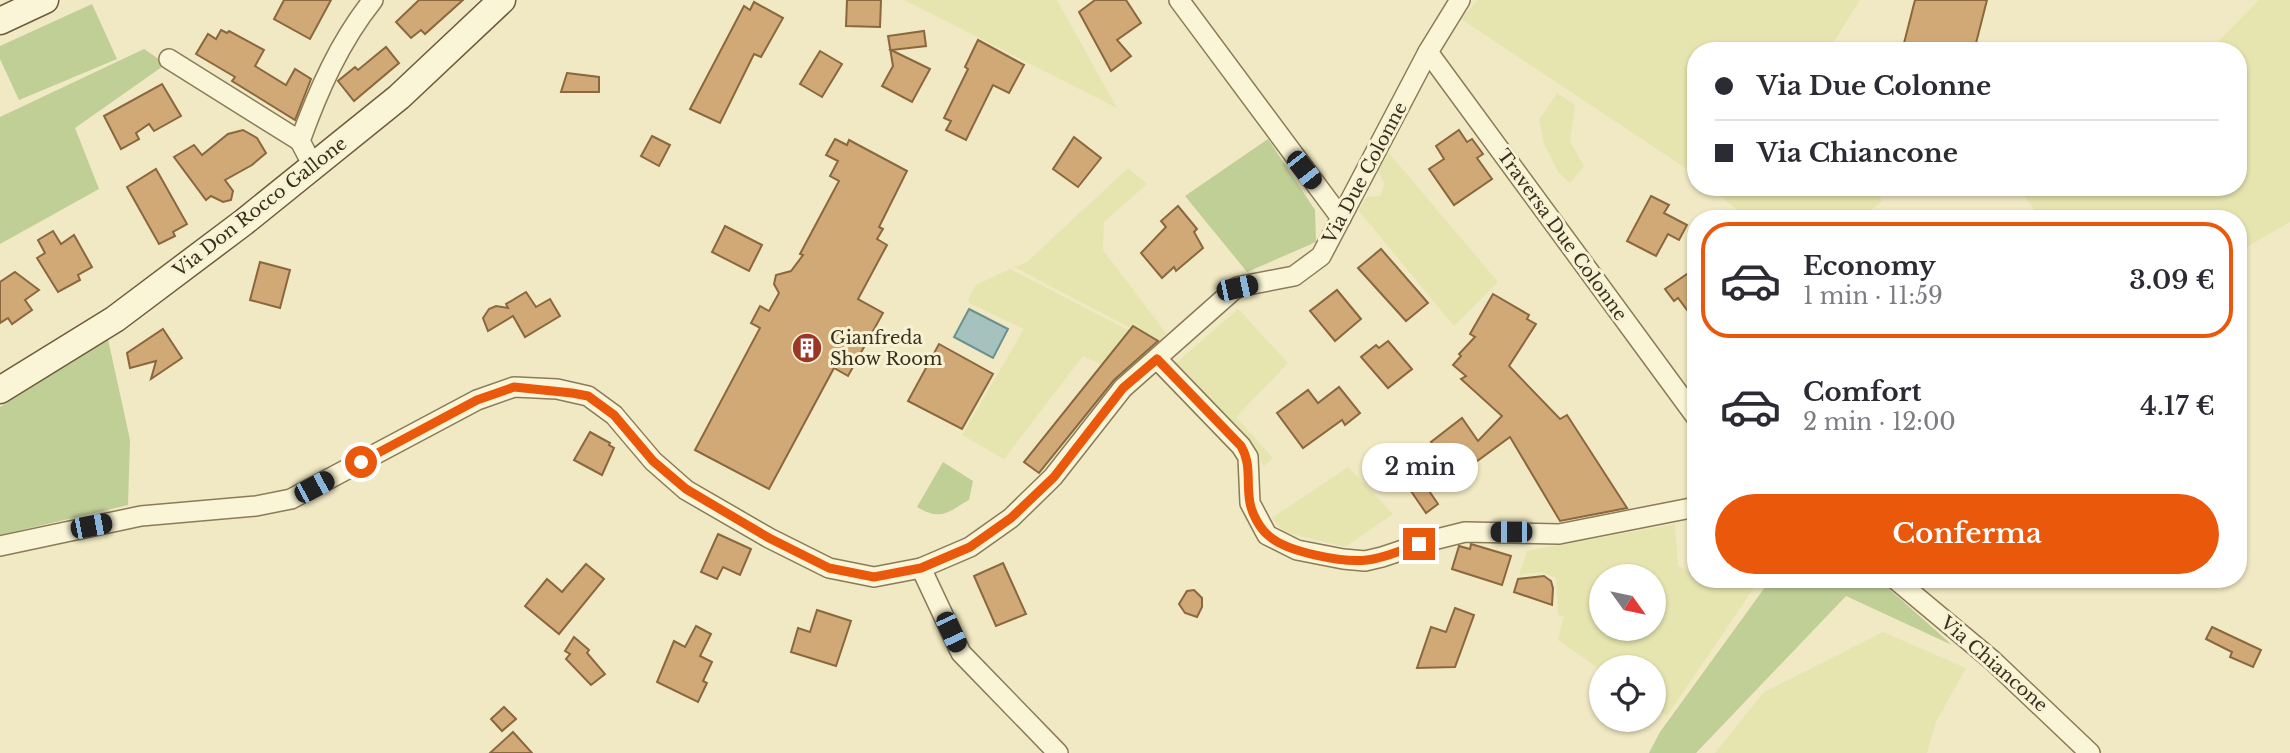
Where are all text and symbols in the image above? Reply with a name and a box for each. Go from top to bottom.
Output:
text: Via Due Colonne [1757,70,1991,102]
street label: Via Due Colonne [1318,98,1412,249]
street label: Via Don Rocco Gallone [168,132,351,282]
text: Via Chiancone [1757,137,1958,169]
street label: Traversa Due Colonne [1492,145,1632,325]
car [1283,147,1326,193]
icon: car [1719,249,1782,312]
text: Economy [1803,250,1936,282]
text: 3.09 € [2129,264,2215,296]
car [1215,273,1260,303]
text: 1 min · 11:59 [1803,282,1943,310]
place label: Gianfreda Show Room [830,327,942,370]
building icon: Gianfreda Show Room [790,331,824,365]
icon: car [1719,375,1782,438]
text: Comfort [1803,376,1921,408]
text: 4.17 € [2140,390,2215,422]
text: 2 min · 12:00 [1803,408,1956,436]
callout: 2 min [1361,442,1477,491]
route start [345,446,377,478]
text: 2 min [1385,453,1455,481]
car [291,468,338,506]
button: Conferma [1715,494,2219,574]
car [69,512,114,540]
car [1491,522,1533,543]
route end [1403,528,1435,560]
north arrow [1589,564,1666,640]
map controls [1589,564,1666,732]
car [933,609,970,655]
street label: Via Chiancone [1935,611,2052,716]
button: locate [1589,655,1666,732]

